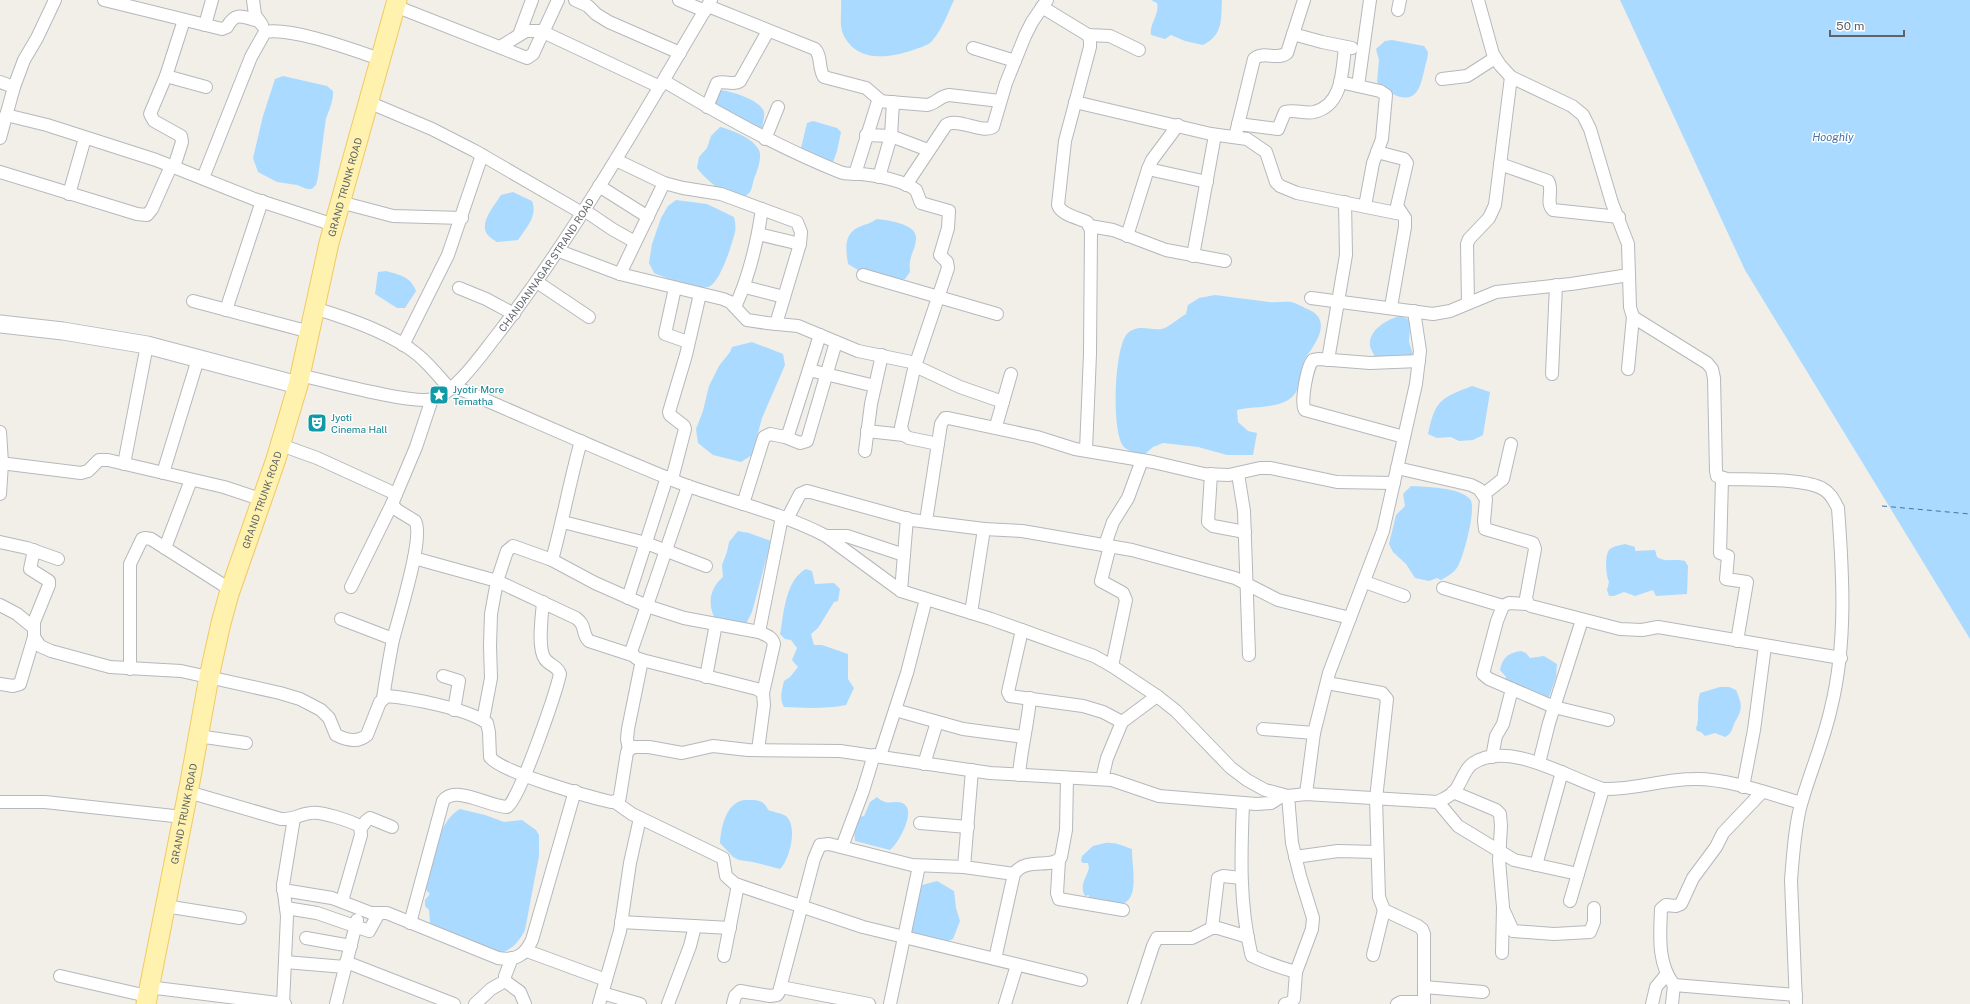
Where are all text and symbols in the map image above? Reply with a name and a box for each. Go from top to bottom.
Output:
scale bar [1830,12,1904,38]
text: 50 m [1836,19,1864,33]
water label: Hooghly [1812,131,1854,143]
street label: GRAND TRUNK ROAD [325,136,364,238]
street label: CHANDANNAGAR STRAND ROAD [496,196,596,334]
place label: Jyotir More Tematha [453,383,505,407]
place icon: Jyotir More Tematha [428,384,450,406]
place label: Jyoti Cinema Hall [331,411,388,435]
theatre icon: Jyoti Cinema Hall [306,412,328,434]
street label: GRAND TRUNK ROAD [239,450,284,550]
street label: GRAND TRUNK ROAD [168,762,199,865]

